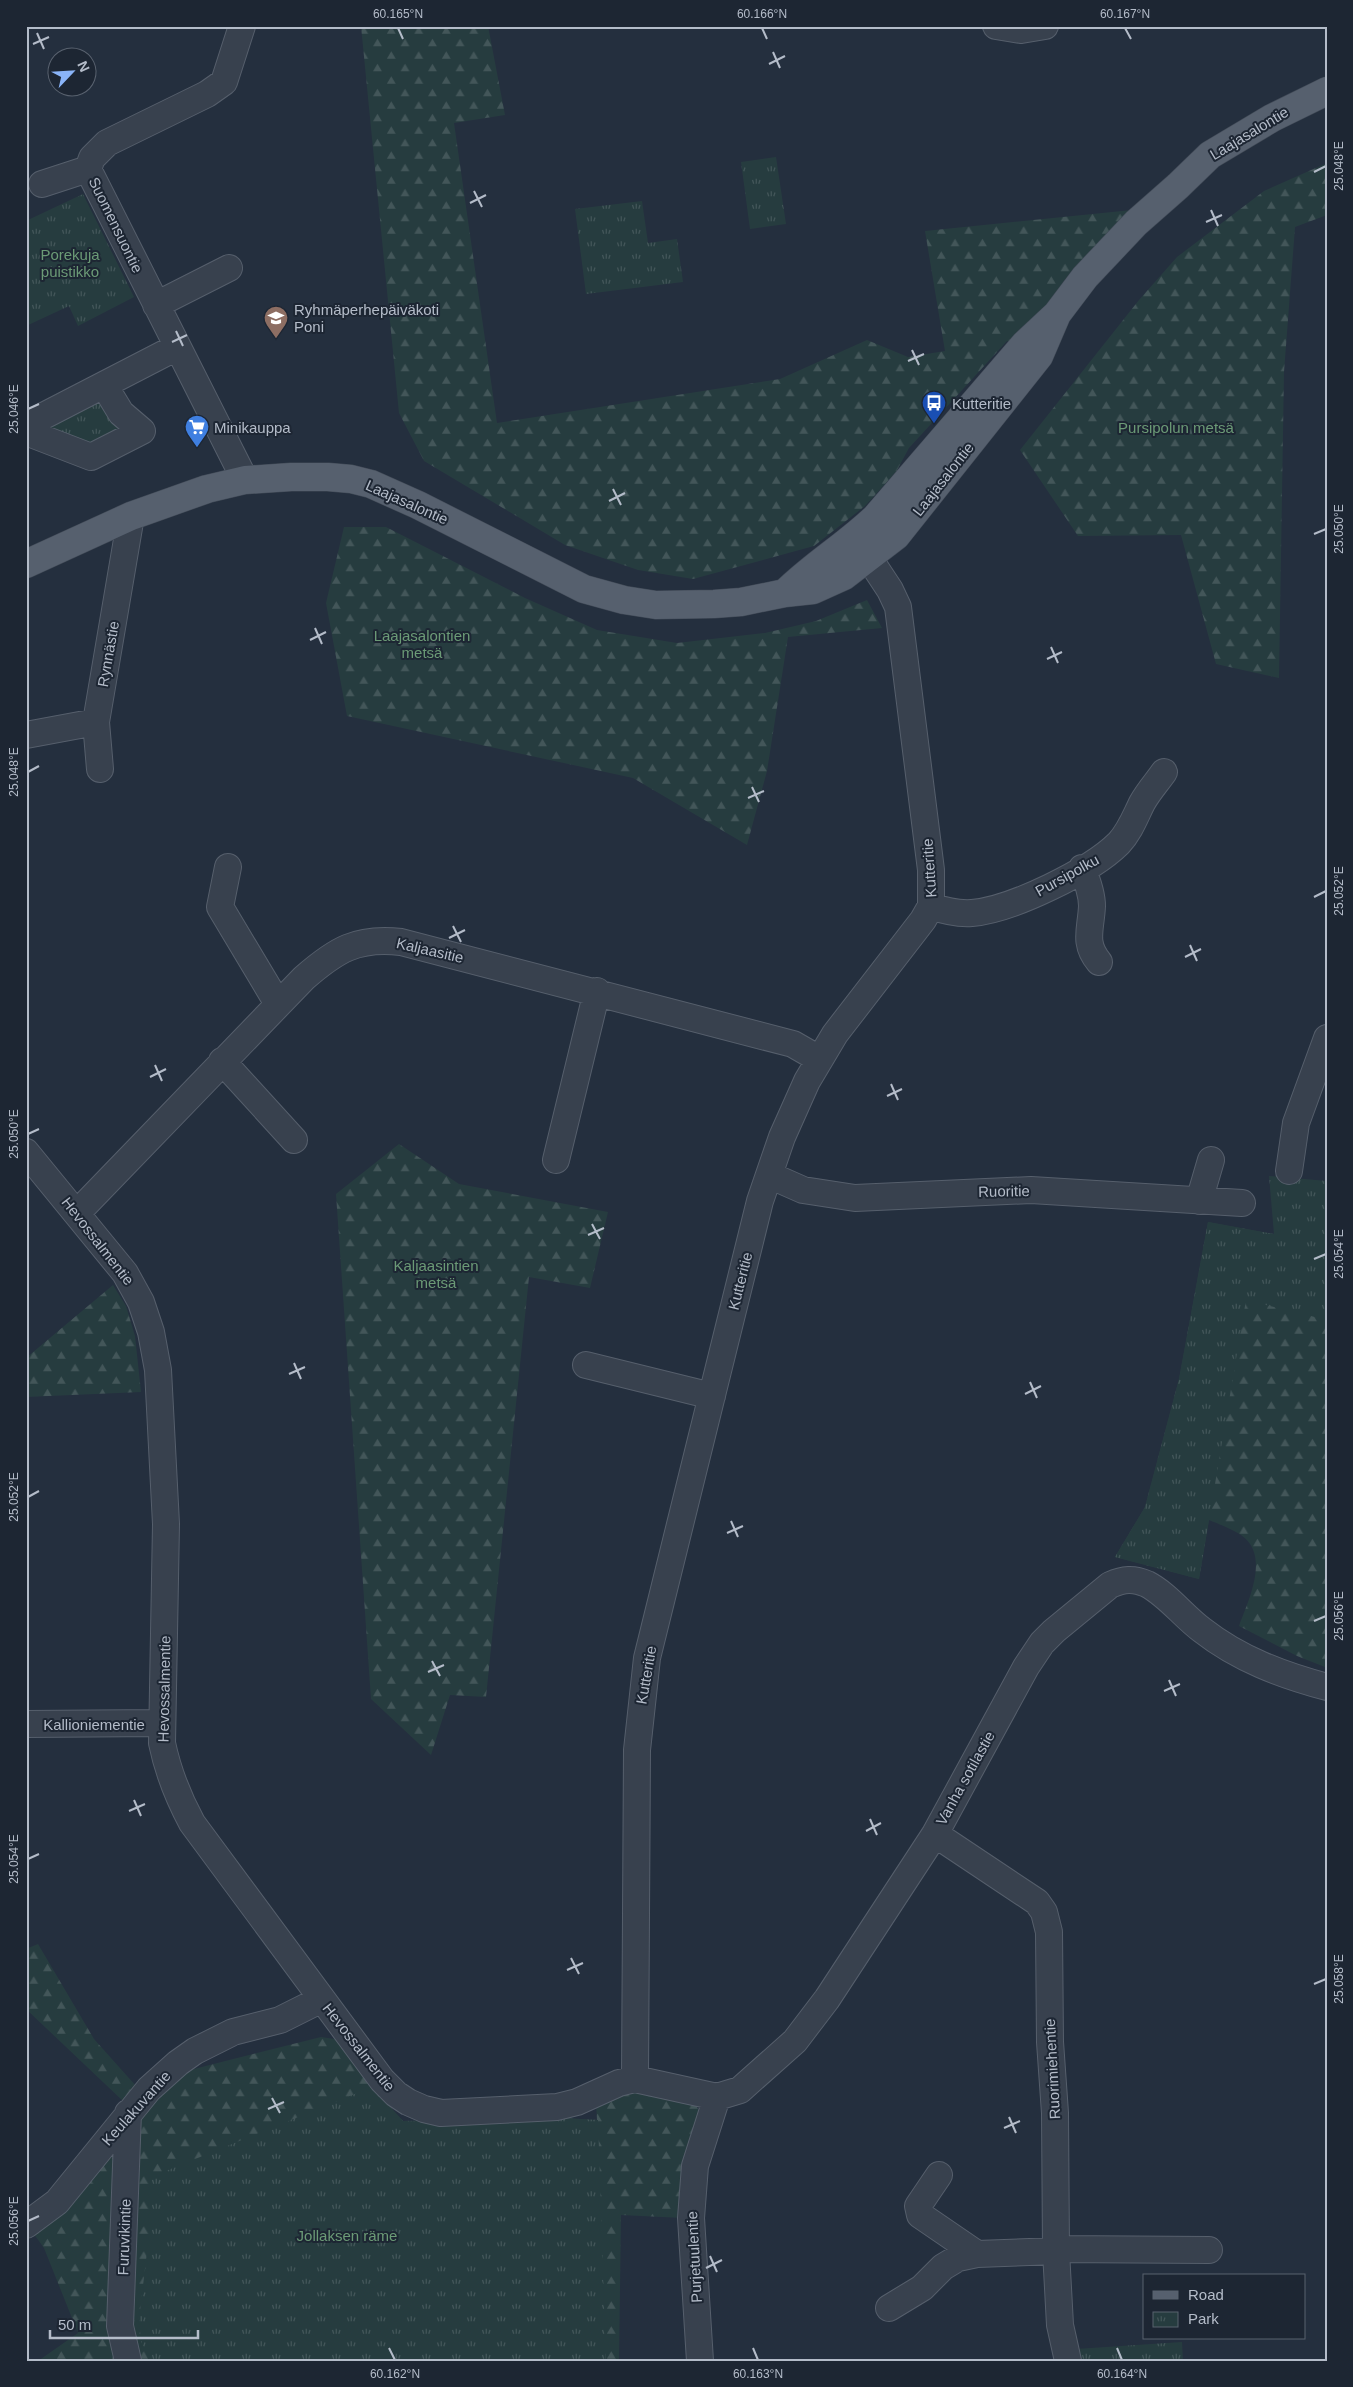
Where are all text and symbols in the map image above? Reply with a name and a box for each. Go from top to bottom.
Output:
text: 60.165°N [373,7,423,21]
text: 60.166°N [737,7,787,21]
text: 60.167°N [1100,7,1150,21]
north arrow [48,48,98,98]
text: N [74,59,93,74]
street label: Laajasalontie [1207,103,1291,163]
text: 25.048°E [1332,141,1346,191]
street label: Suomensuontie [86,174,146,276]
park label: Porekuja puistikko [40,246,100,280]
place label: Ryhmäperhepäiväkoti Poni [294,301,439,335]
school or university icon: Ryhmäperhepäiväkoti Poni [263,305,289,339]
text: 25.046°E [7,384,21,434]
bus stop icon: Kutteritie [921,390,947,424]
place label: Kutteritie [952,395,1011,412]
supermarket icon: Minikauppa [184,414,210,448]
place label: Minikauppa [214,419,291,436]
park label: Pursipolun metsä [1118,419,1235,436]
street label: Laajasalontie [909,439,977,519]
street label: Laajasalontie [363,476,451,528]
text: 25.050°E [1332,504,1346,554]
street label: Rynnästie [94,620,122,688]
park label: Laajasalontien metsä [374,627,470,661]
text: 25.048°E [7,747,21,797]
street label: Kutteritie [918,838,940,898]
street label: Pursipolku [1032,851,1102,899]
text: 25.052°E [1332,866,1346,916]
street label: Kaljaasitie [395,934,465,966]
text: 25.050°E [7,1109,21,1159]
street label: Ruoritie [978,1182,1030,1200]
street label: Hevossalmentie [58,1194,138,1288]
text: 25.054°E [1332,1229,1346,1279]
street label: Kutteritie [725,1250,755,1312]
park label: Kaljaasintien metsä [393,1257,479,1291]
text: 25.052°E [7,1472,21,1522]
text: 25.056°E [1332,1591,1346,1641]
street label: Hevossalmentie [155,1636,173,1742]
street label: Kutteritie [632,1644,660,1706]
street label: Kallioniementie [43,1716,145,1733]
street label: Vanha sotilastie [932,1728,998,1828]
text: 25.054°E [7,1834,21,1884]
text: 25.058°E [1332,1954,1346,2004]
street label: Hevossalmentie [319,2000,399,2094]
street label: Ruorimiehentie [1041,2018,1063,2120]
street label: Keulakuvantie [98,2067,174,2149]
text: 25.056°E [7,2196,21,2246]
street label: Furuvikintie [114,2198,134,2276]
street label: Purjetuulentie [683,2211,705,2303]
park label: Jollaksen räme [297,2227,397,2244]
legend [1143,2274,1306,2340]
text: Road [1188,2286,1224,2303]
scale bar [50,2307,198,2339]
text: Park [1188,2310,1219,2327]
text: 50 m [58,2316,91,2333]
text: 60.162°N [370,2367,420,2381]
text: 60.163°N [733,2367,783,2381]
text: 60.164°N [1097,2367,1147,2381]

